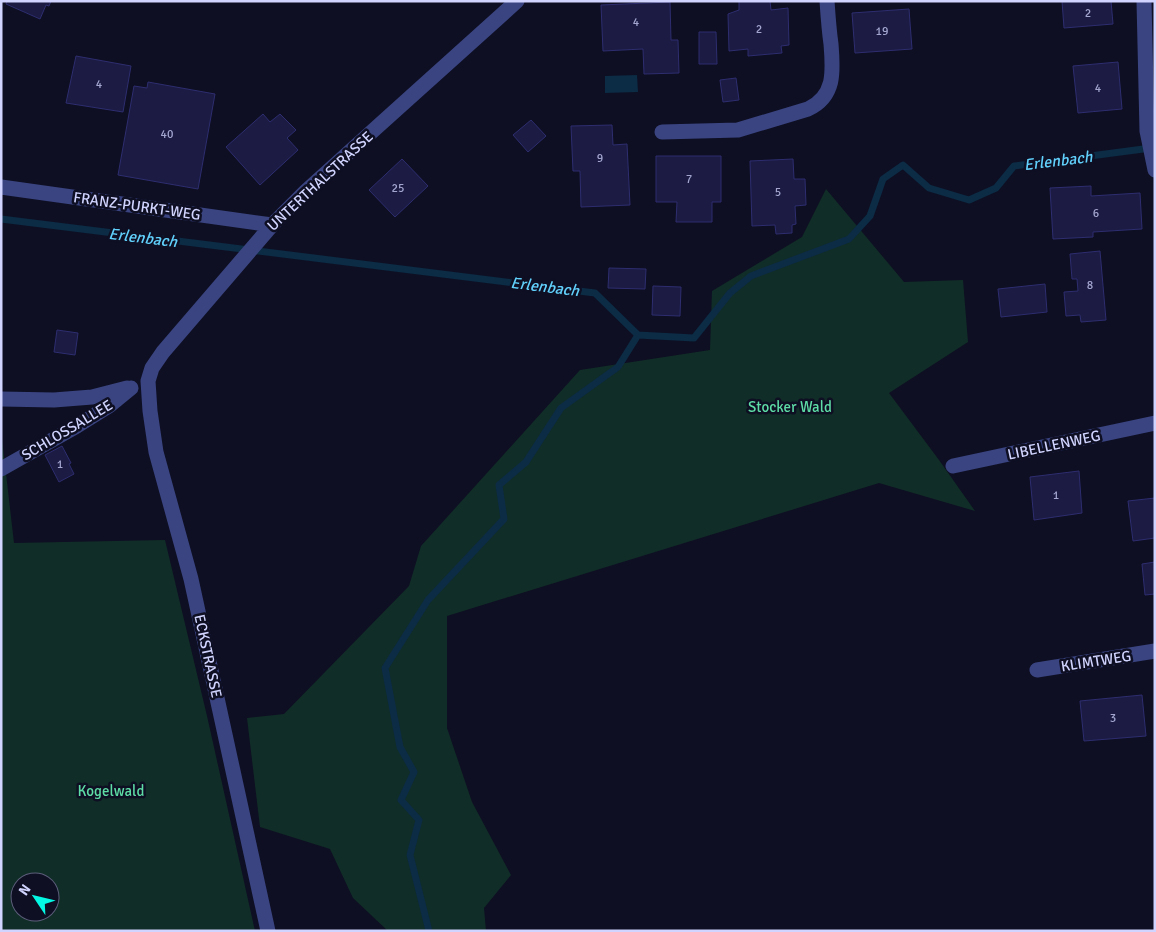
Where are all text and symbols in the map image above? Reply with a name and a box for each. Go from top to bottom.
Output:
house number: 2 [1085,6,1091,21]
house number: 4 [633,15,640,30]
house number: 2 [756,22,762,37]
house number: 19 [876,24,888,39]
house number: 4 [96,77,103,92]
house number: 4 [1095,81,1102,96]
house number: 40 [161,127,173,142]
street label: UNTERTHALSTRASSE [263,127,377,235]
water label: Erlenbach [1023,147,1095,175]
house number: 9 [597,151,603,166]
house number: 7 [686,172,692,187]
house number: 25 [392,181,404,196]
house number: 5 [775,185,781,200]
street label: FRANZ-PURKT-WEG [72,188,202,224]
house number: 6 [1093,206,1099,221]
water label: Erlenbach [107,224,180,252]
water label: Erlenbach [509,273,582,301]
house number: 8 [1087,278,1093,293]
street label: SCHLOSSALLEE [18,396,116,464]
park label: Stocker Wald [748,398,832,416]
street label: LIBELLENWEG [1006,426,1102,464]
house number: 1 [57,457,63,472]
house number: 1 [1053,488,1059,503]
street label: ECKSTRASSE [190,613,226,699]
street label: KLIMTWEG [1059,647,1133,675]
house number: 3 [1110,711,1116,726]
park label: Kogelwald [78,782,144,800]
north arrow [10,872,60,922]
text: N [15,881,35,899]

